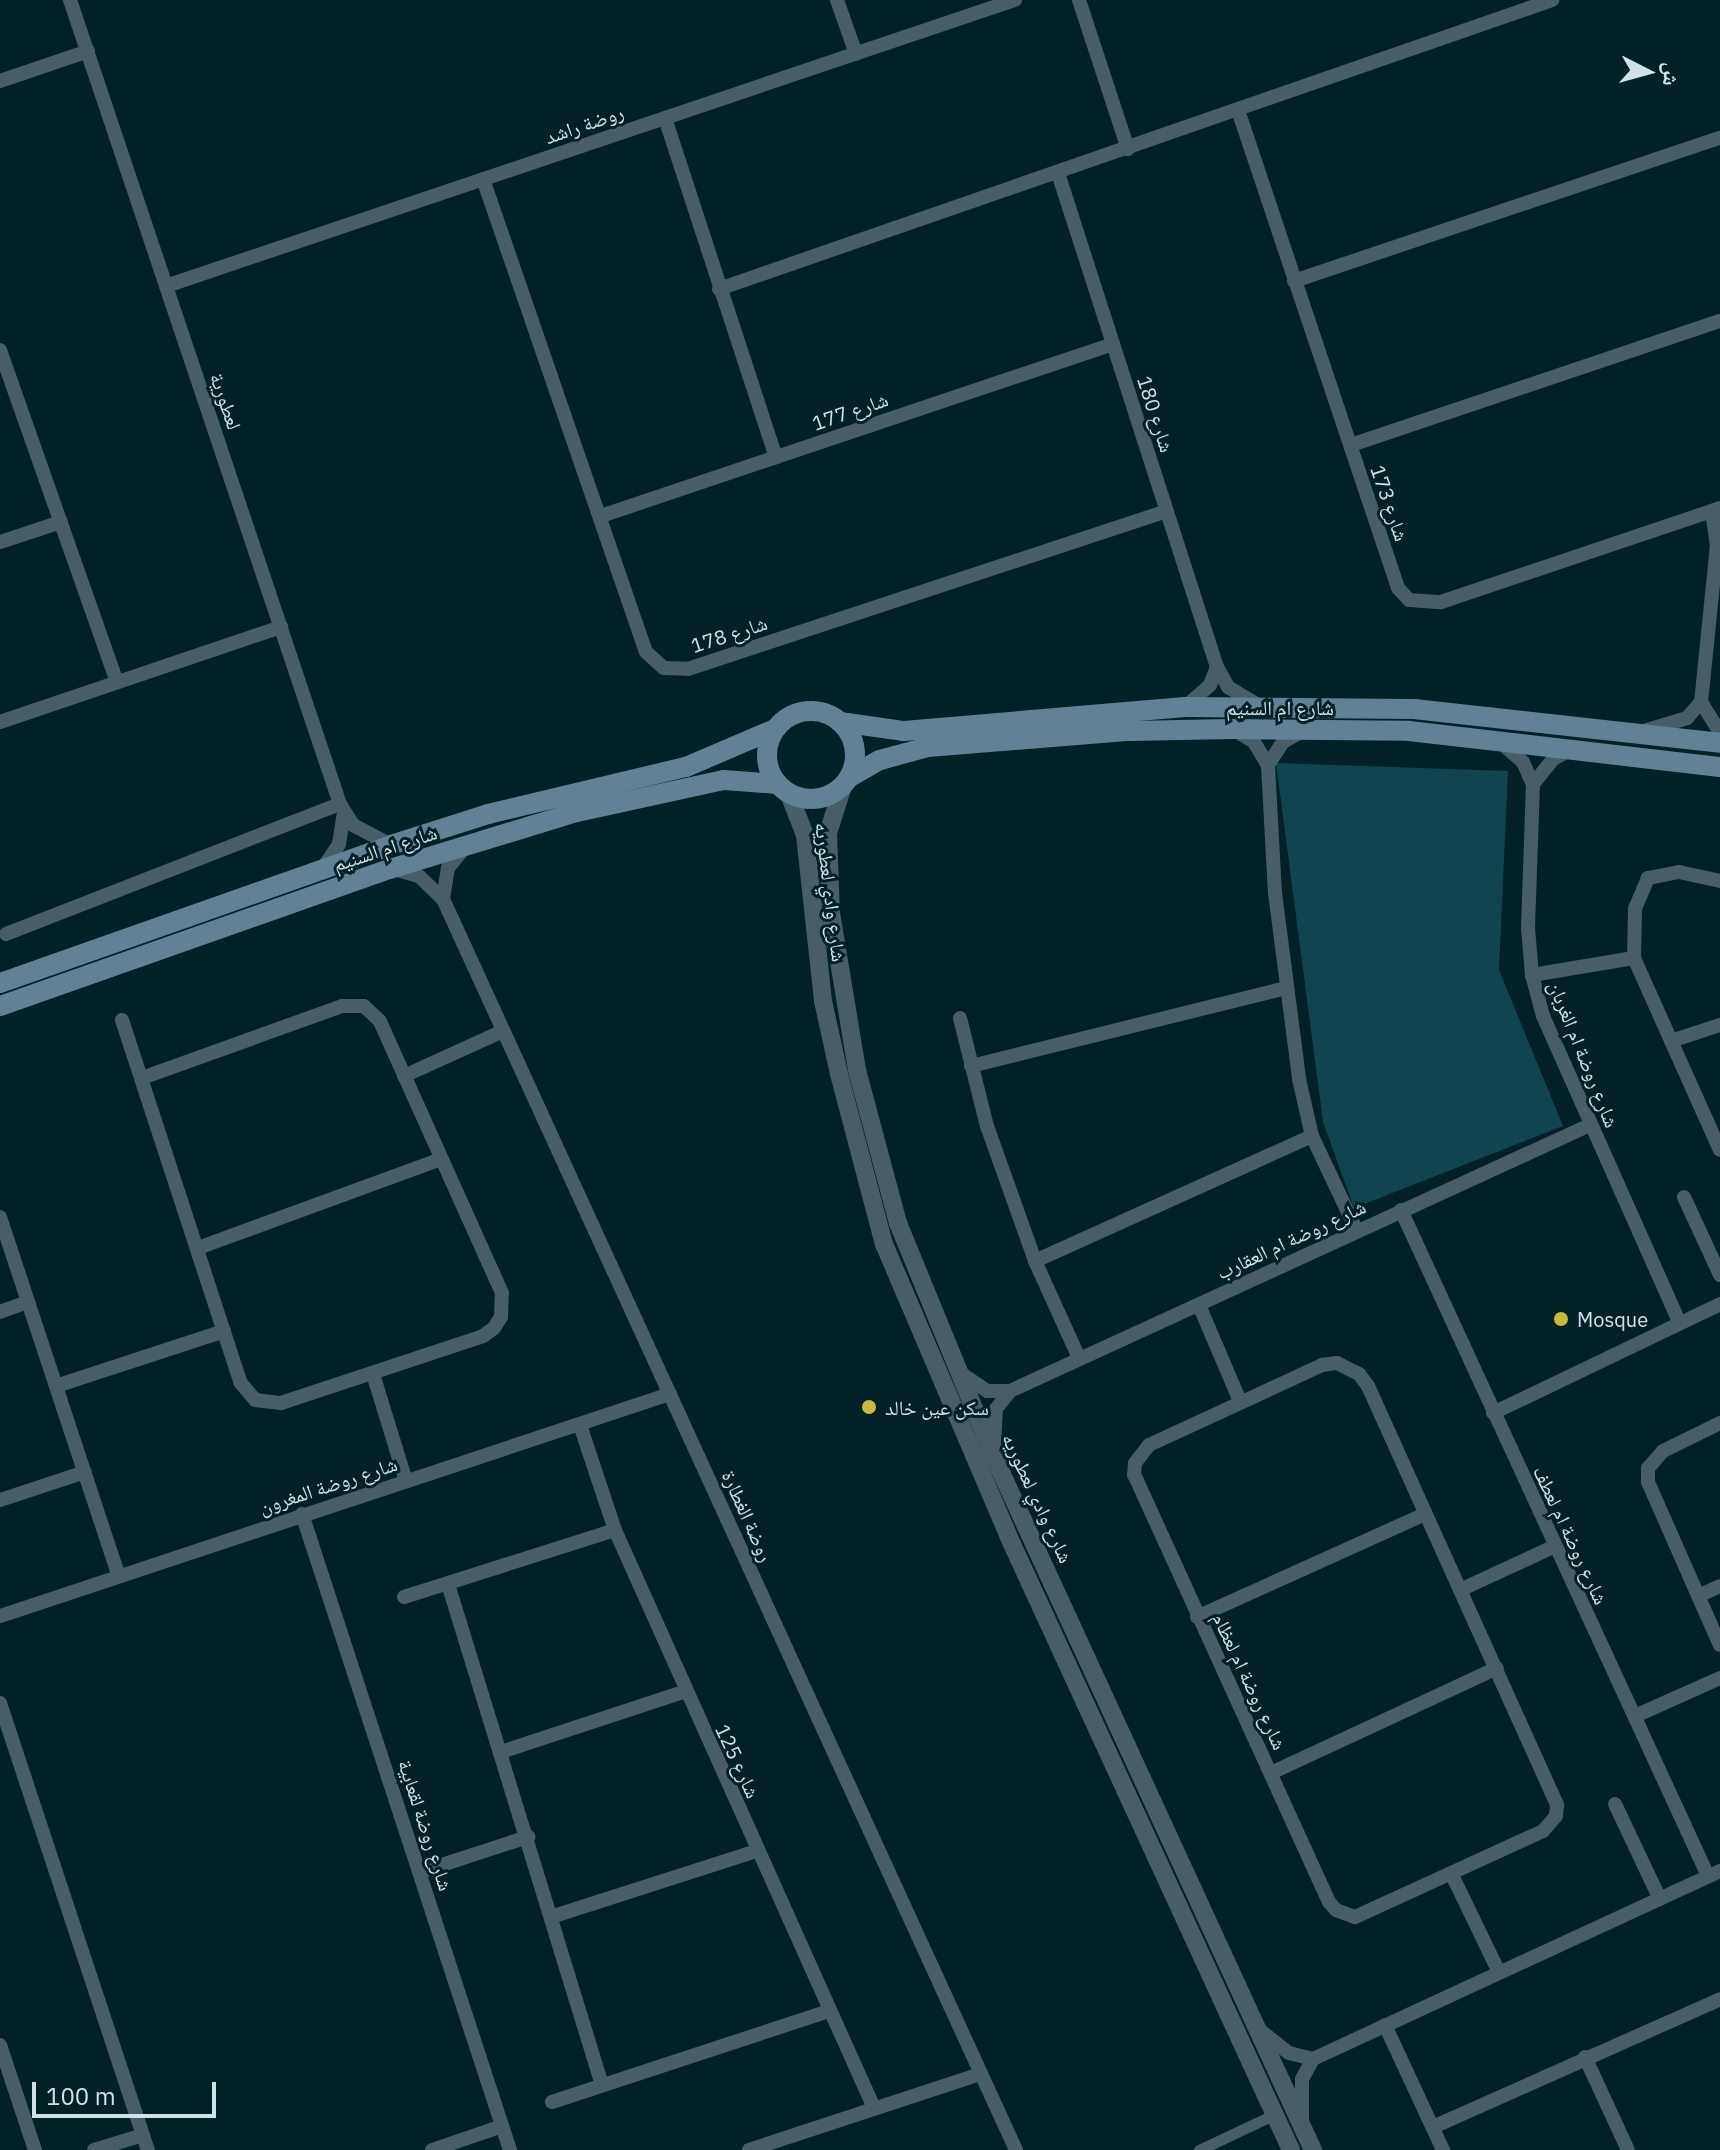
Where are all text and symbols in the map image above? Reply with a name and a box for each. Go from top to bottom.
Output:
north arrow [1608,32,1688,112]
text: ش [1657,61,1688,88]
street label: روضة راشد [541,99,627,149]
street label: لعطورية [205,370,247,432]
street label: شارع 180 [1132,373,1180,455]
street label: شارع 177 [809,387,891,435]
street label: شارع 173 [1366,462,1414,544]
street label: شارع 178 [688,610,770,658]
street label: شارع ام السنيم [1226,695,1334,719]
street label: شارع ام السنيم [330,820,440,876]
street label: شارع وادي لعطوريه [811,821,851,963]
street label: شارع روضة ام الغربان [1544,977,1624,1131]
street label: شارع روضة ام العقارب [1213,1194,1369,1284]
place label: Mosque [1577,1307,1648,1331]
marker: Mosque [1552,1310,1570,1328]
place label: سكن عين خالد [885,1395,989,1419]
marker: سكن عين خالد [860,1398,878,1416]
street label: شارع وادي لعطوريه [997,1429,1079,1567]
street label: شارع روضة المغرون [256,1451,400,1519]
street label: شارع روضة ام لعطف [1528,1462,1614,1608]
street label: روضة الغطارة [717,1467,779,1565]
street label: شارع روضة ام لعظام [1208,1609,1292,1753]
street label: شارع 125 [710,1720,766,1802]
street label: شارع روضة لقعابية [394,1756,458,1894]
scale bar [36,2066,220,2116]
text: 100 m [46,2080,116,2112]

